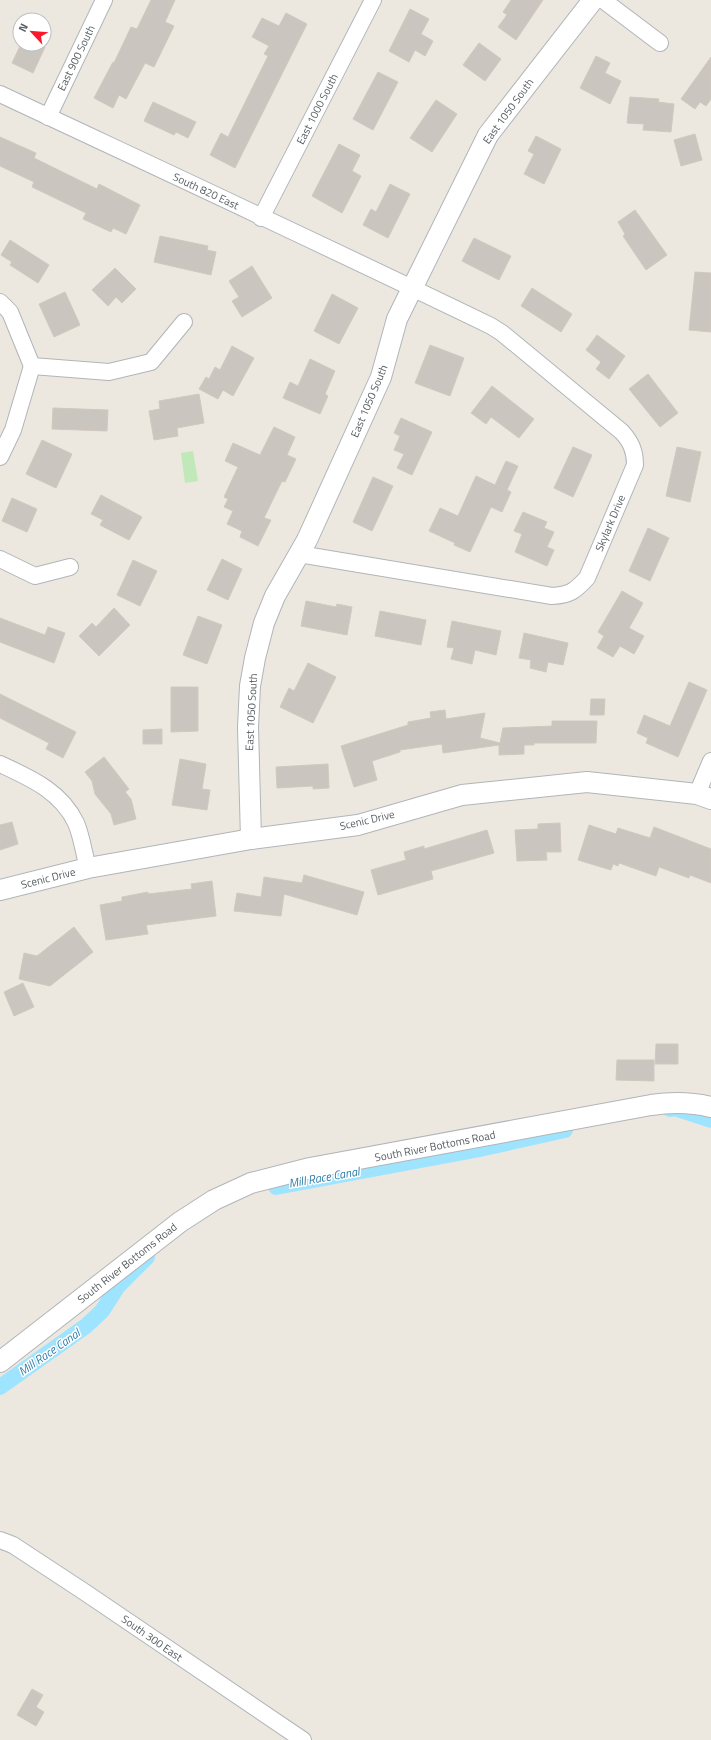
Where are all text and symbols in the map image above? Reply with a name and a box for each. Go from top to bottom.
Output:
north arrow [12,12,52,52]
text: N [14,21,32,35]
street label: East 900 South [53,22,99,94]
street label: East 1000 South [292,71,342,147]
street label: East 1050 South [479,75,537,147]
street label: South 820 East [170,169,242,213]
street label: East 1050 South [347,362,392,440]
street label: Skylark Drive [591,492,629,554]
street label: East 1050 South [241,673,261,751]
street label: Scenic Drive [338,806,396,834]
street label: Scenic Drive [19,863,77,893]
street label: South River Bottoms Road [373,1126,497,1166]
water label: Mill Race Canal [287,1161,362,1193]
street label: South River Bottoms Road [74,1219,180,1307]
water label: Mill Race Canal [14,1323,85,1380]
street label: South 300 East [118,1611,186,1665]

